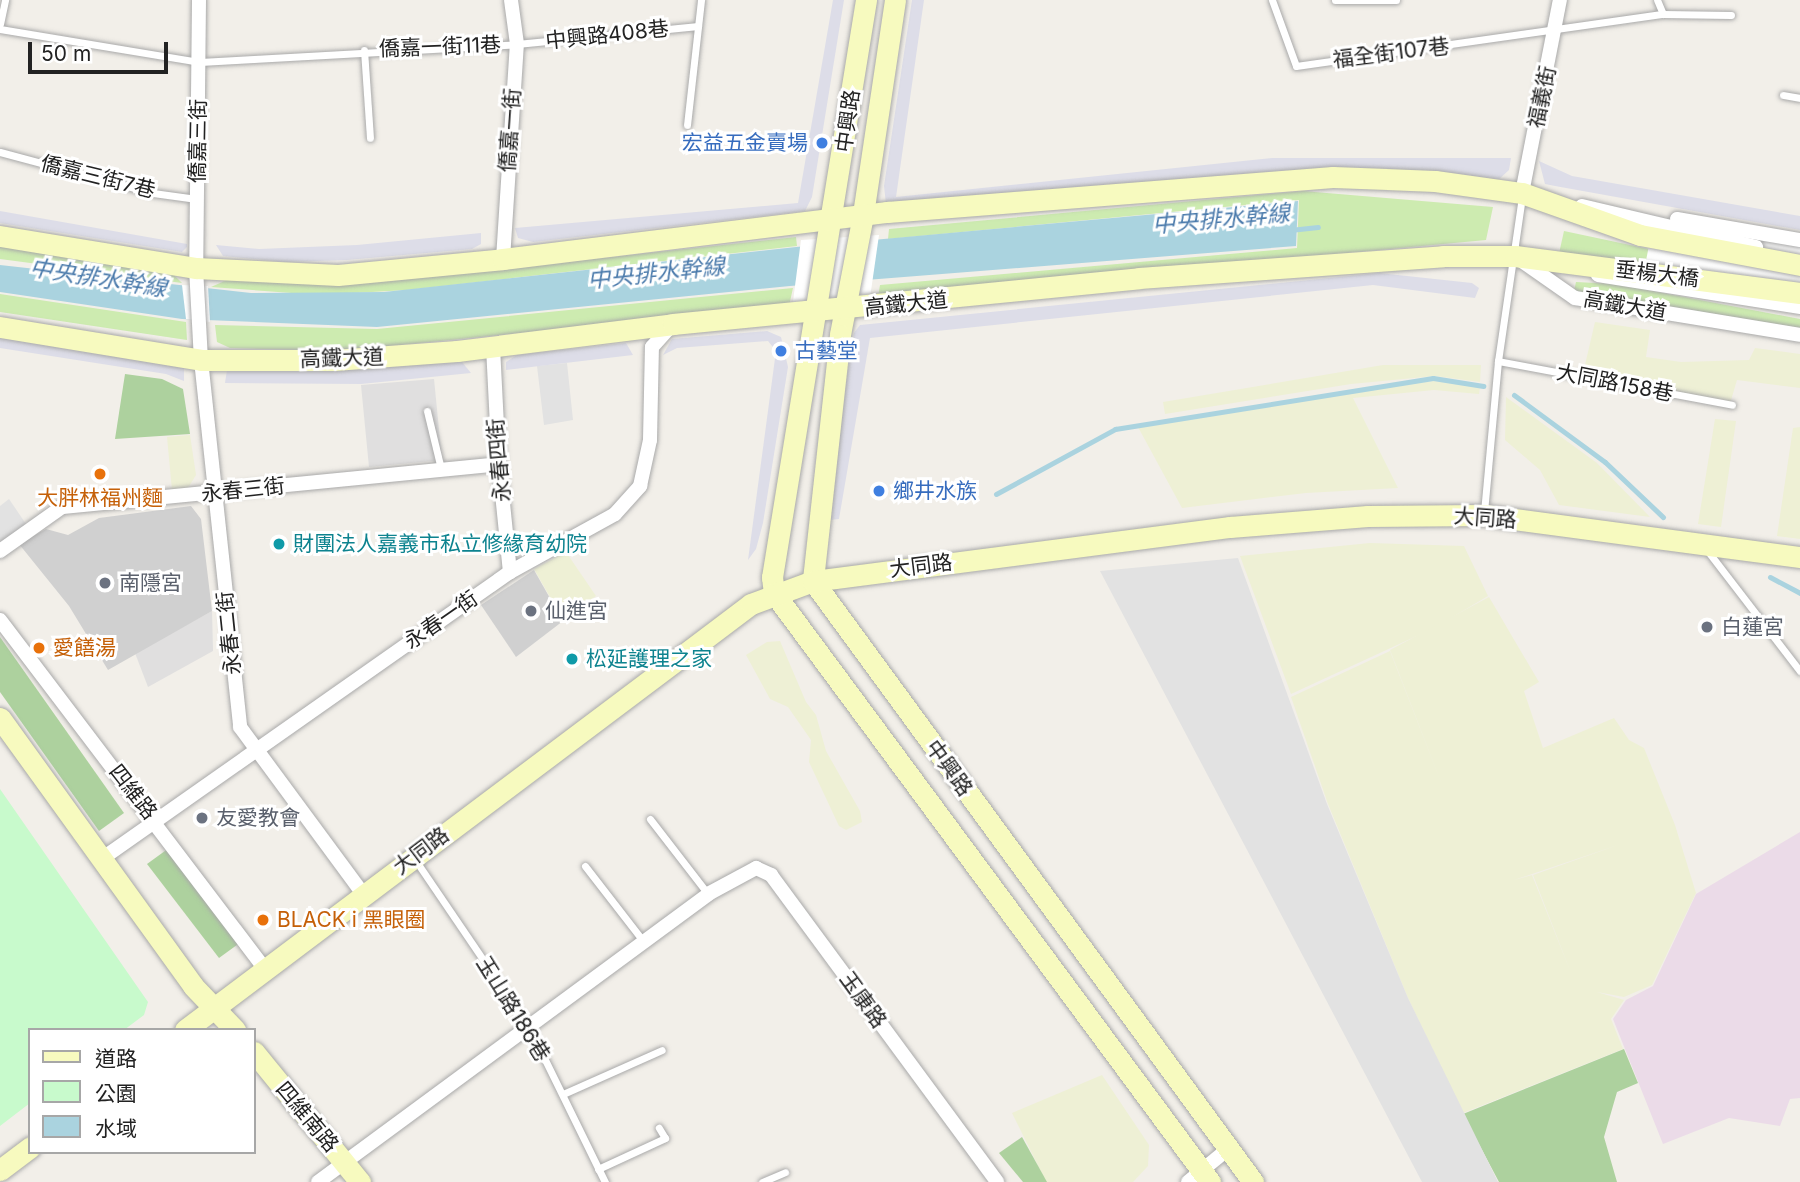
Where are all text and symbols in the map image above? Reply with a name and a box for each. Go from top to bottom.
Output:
street label: 中興路408巷 [544,16,670,54]
scale bar [32,28,172,72]
street label: 僑嘉一街11巷 [379,32,501,62]
street label: 福全街107巷 [1331,33,1451,73]
text: 50 m [41,41,91,66]
street label: 福義街 [1523,64,1561,130]
street label: 僑嘉一街 [495,87,525,173]
street label: 中興路 [831,88,865,154]
street label: 僑嘉三街 [185,99,211,183]
place label: 宏益五金賣場 [682,130,808,156]
marker: 宏益五金賣場 [814,135,830,151]
street label: 僑嘉三街7巷 [38,151,158,203]
water label: 中央排水幹線 [1151,199,1291,239]
water label: 中央排水幹線 [586,252,726,294]
water label: 中央排水幹線 [28,254,168,302]
street label: 垂楊大橋 [1614,256,1700,292]
street label: 高鐵大道 [1581,286,1669,326]
street label: 高鐵大道 [863,287,949,321]
place label: 古藝堂 [795,338,858,364]
marker: 古藝堂 [773,343,789,359]
street label: 高鐵大道 [300,344,384,372]
street label: 大同路158巷 [1555,359,1675,407]
street label: 永春四街 [483,417,515,503]
marker: 大胖林福州麵 [92,466,108,482]
street label: 永春三街 [200,473,286,507]
place label: 鄉井水族 [893,478,977,504]
marker: 鄉井水族 [871,483,887,499]
place label: 大胖林福州麵 [37,485,163,511]
street label: 大同路 [1453,503,1517,533]
place label: 財團法人嘉義市私立修緣育幼院 [293,531,587,557]
marker: 財團法人嘉義市私立修緣育幼院 [271,536,287,552]
street label: 大同路 [888,550,954,582]
place label: 南隱宮 [119,570,182,596]
marker: 南隱宮 [97,575,113,591]
street label: 永春一街 [399,586,483,654]
street label: 永春二街 [212,590,246,676]
place label: 仙進宮 [545,598,608,624]
marker: 仙進宮 [523,603,539,619]
place label: 白蓮宮 [1721,614,1784,640]
marker: 白蓮宮 [1699,619,1715,635]
place label: 愛饍湯 [53,635,116,661]
marker: 愛饍湯 [31,640,47,656]
place label: 松延護理之家 [586,646,712,672]
marker: 松延護理之家 [564,651,580,667]
street label: 中興路 [920,735,978,801]
street label: 四維路 [104,759,162,825]
place label: 友愛教會 [216,805,300,831]
marker: 友愛教會 [194,810,210,826]
street label: 大同路 [388,822,454,880]
place label: BLACK i 黑眼圈 [277,907,426,933]
marker: BLACK i 黑眼圈 [255,912,271,928]
street label: 玉山路186巷 [471,952,555,1066]
street label: 玉康路 [834,967,892,1033]
legend [28,1028,256,1154]
text: 道路 [95,1046,137,1071]
street label: 四維南路 [270,1077,344,1157]
text: 公園 [95,1081,137,1106]
text: 水域 [95,1116,137,1141]

